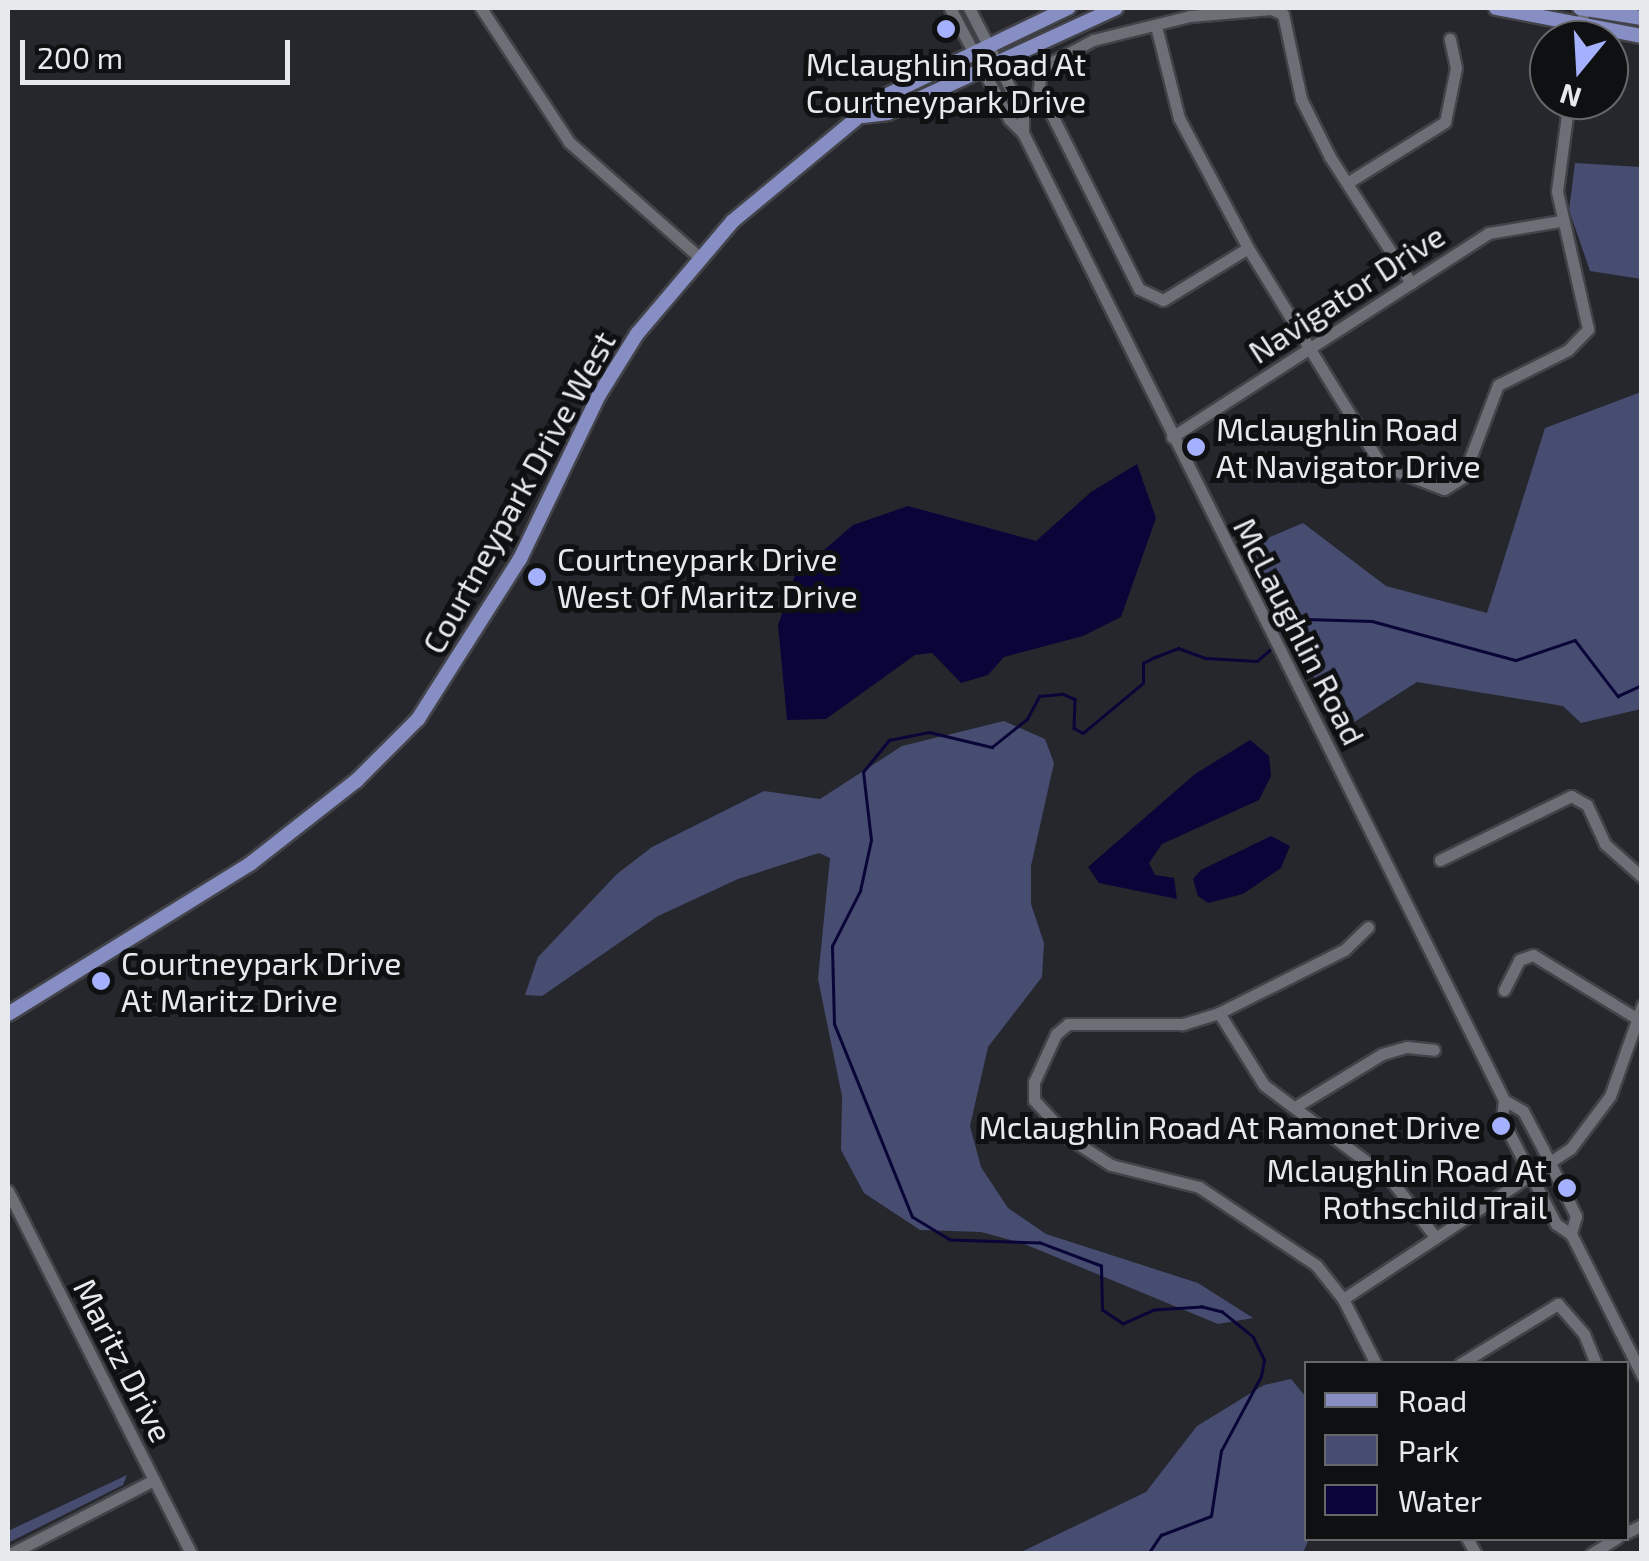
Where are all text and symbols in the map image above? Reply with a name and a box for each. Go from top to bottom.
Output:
marker: Mclaughlin Road At Courtneypark Drive [935,18,957,40]
scale bar [25,20,295,82]
north arrow [1529,20,1629,120]
text: 200 m [37,39,123,75]
place label: Mclaughlin Road At Courtneypark Drive [805,45,1087,120]
text: N [1555,77,1585,116]
street label: Navigator Drive [1241,215,1451,371]
street label: Courtneypark Drive West [413,324,623,660]
place label: Mclaughlin Road At Navigator Drive [1216,410,1481,485]
marker: Mclaughlin Road At Navigator Drive [1185,436,1207,458]
street label: McLaughlin Road [1226,511,1374,751]
place label: Courtneypark Drive West Of Maritz Drive [557,540,858,615]
marker: Courtneypark Drive West Of Maritz Drive [526,566,548,588]
place label: Courtneypark Drive At Maritz Drive [121,944,402,1019]
marker: Courtneypark Drive At Maritz Drive [90,970,112,992]
place label: Mclaughlin Road At Ramonet Drive [978,1107,1481,1145]
marker: Mclaughlin Road At Ramonet Drive [1490,1115,1512,1137]
place label: Mclaughlin Road At Rothschild Trail [1266,1151,1547,1226]
marker: Mclaughlin Road At Rothschild Trail [1556,1177,1578,1199]
street label: Maritz Drive [66,1272,182,1448]
legend [1304,1361,1629,1541]
text: Road [1398,1382,1467,1418]
text: Park [1398,1432,1459,1468]
text: Water [1398,1482,1482,1518]

